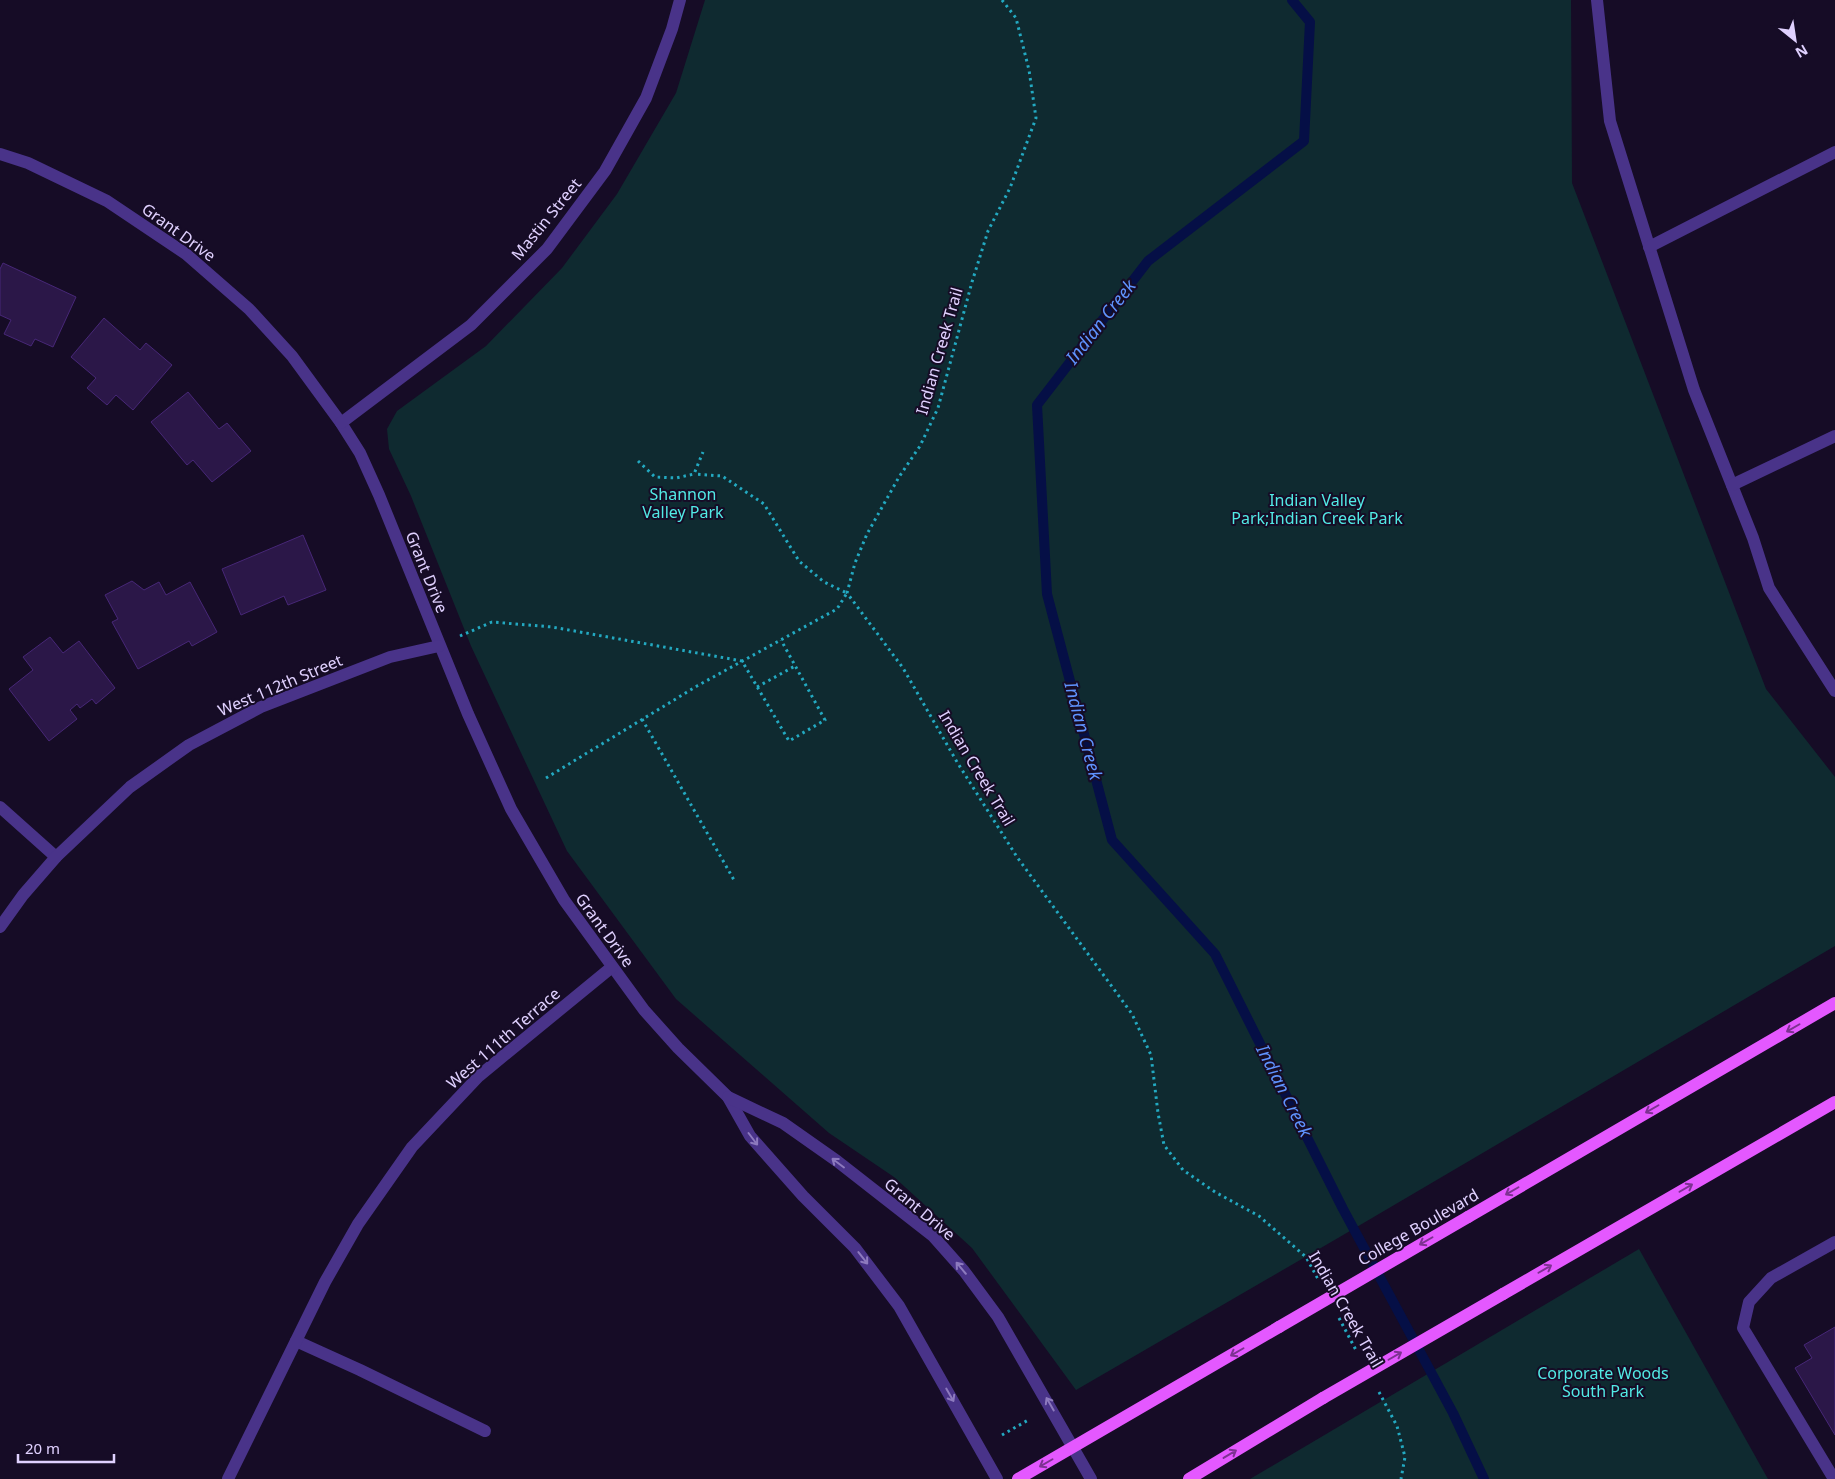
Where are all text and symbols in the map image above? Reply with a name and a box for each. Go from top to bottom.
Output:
north arrow [1770,15,1820,65]
text: N [1792,41,1811,63]
street label: Mastin Street [506,173,586,265]
street label: Grant Drive [138,198,220,266]
water label: Indian Creek [1059,273,1141,369]
street label: Indian Creek Trail [910,285,968,417]
park label: Shannon Valley Park [642,483,724,523]
park label: Indian Valley Park;Indian Creek Park [1231,489,1403,529]
street label: Grant Drive [401,528,453,616]
street label: West 112th Street [214,649,346,721]
water label: Indian Creek [1059,678,1109,784]
street label: Indian Creek Trail [934,706,1020,830]
street label: Grant Drive [571,889,639,971]
street label: West 111th Terrace [442,983,564,1093]
one-way arrow [1786,1023,1800,1033]
water label: Indian Creek [1251,1039,1319,1142]
one-way arrow [1646,1105,1660,1115]
one-way arrow [747,1132,758,1145]
one-way arrow [832,1157,845,1168]
street label: Grant Drive [880,1173,960,1245]
street label: College Boulevard [1354,1183,1482,1271]
one-way arrow [1678,1183,1693,1193]
one-way arrow [1504,1186,1519,1196]
one-way arrow [1419,1237,1433,1247]
street label: Indian Creek Trail [1304,1247,1388,1371]
one-way arrow [857,1251,868,1264]
one-way arrow [955,1262,967,1275]
one-way arrow [1537,1264,1551,1274]
one-way arrow [1231,1347,1245,1357]
one-way arrow [1388,1350,1402,1360]
park label: Corporate Woods South Park [1537,1362,1669,1402]
one-way arrow [945,1387,955,1401]
one-way arrow [1044,1398,1054,1412]
scale bar [18,1432,114,1464]
text: 20 m [25,1438,60,1458]
one-way arrow [1223,1448,1237,1458]
one-way arrow [1039,1458,1053,1468]

